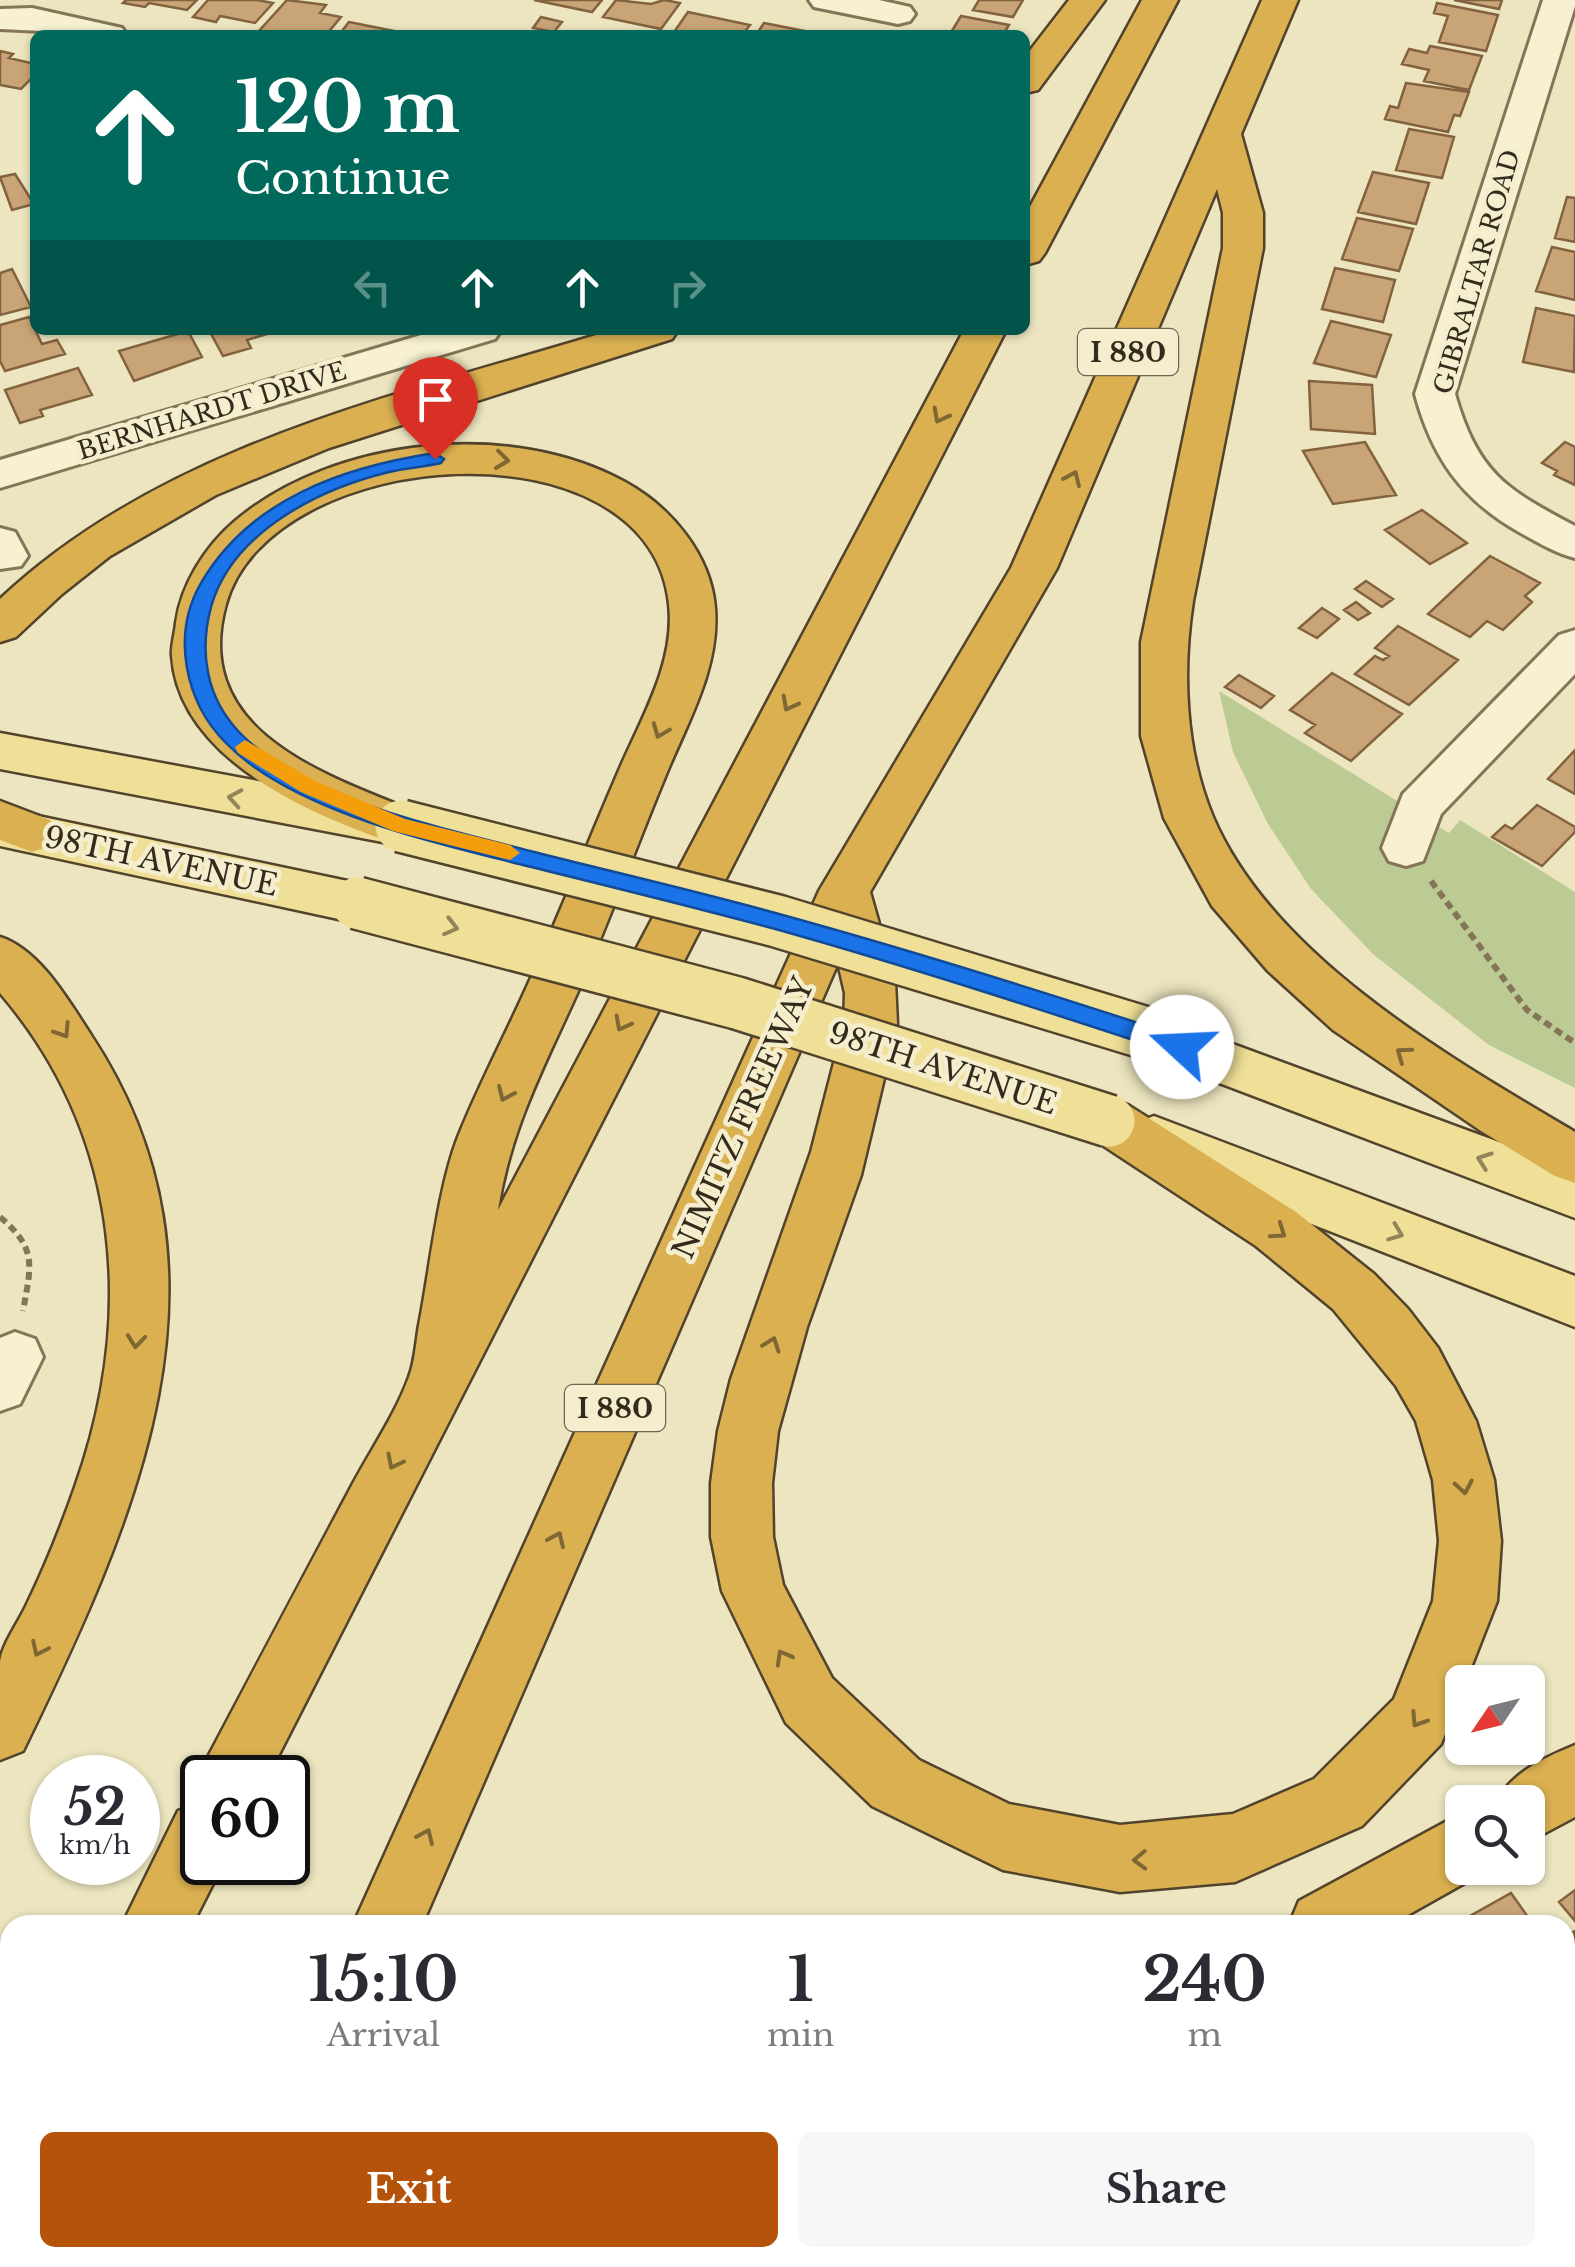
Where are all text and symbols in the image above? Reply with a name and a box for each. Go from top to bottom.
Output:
text: 120 m [235,64,460,151]
icon: ahead [70,70,200,200]
street label: GIBRALTAR ROAD [1427,146,1527,398]
text: Continue [235,150,451,206]
icon: left [345,260,400,315]
icon: ahead [450,260,505,315]
icon: ahead [555,260,610,315]
icon: right [660,260,715,315]
road number: I 880 [1078,329,1178,375]
street label: BERNHARDT DRIVE [74,355,350,467]
pin [393,357,478,460]
icon: arrive [408,372,463,427]
one-way arrow [933,406,952,424]
one-way arrow [494,449,510,470]
one-way arrow [1061,470,1081,488]
one-way arrow [782,694,801,712]
one-way arrow [651,721,671,738]
one-way arrow [227,788,244,809]
street label: 98TH AVENUE [41,818,281,904]
one-way arrow [442,915,459,936]
street label: NIMITZ FREEWAY [664,971,822,1264]
position arrow [1130,995,1234,1099]
one-way arrow [615,1013,634,1031]
street label: 98TH AVENUE [824,1014,1062,1122]
one-way arrow [50,1020,69,1038]
one-way arrow [1395,1048,1414,1066]
one-way arrow [497,1084,517,1102]
one-way arrow [1476,1151,1493,1171]
one-way arrow [1267,1220,1286,1238]
one-way arrow [1386,1221,1403,1241]
one-way arrow [126,1333,148,1349]
one-way arrow [760,1337,781,1354]
road number: I 880 [565,1385,665,1431]
one-way arrow [387,1451,406,1469]
one-way arrow [1453,1479,1474,1496]
one-way arrow [545,1531,565,1549]
one-way arrow [31,1639,51,1657]
one-way arrow [775,1650,795,1668]
north arrow [1445,1665,1545,1765]
map controls [1445,1665,1545,1885]
one-way arrow [1411,1709,1430,1727]
speed limit sign: 60 [180,1755,310,1885]
text: 52 [64,1776,126,1839]
button: search [1445,1785,1545,1885]
one-way arrow [414,1828,434,1846]
text: km/h [60,1830,130,1861]
one-way arrow [1131,1850,1147,1871]
text: 15:10 [308,1943,459,2017]
text: 1 [788,1943,814,2017]
text: 240 [1143,1943,1267,2017]
text: Arrival [327,2015,440,2055]
text: min [767,2015,834,2055]
text: m [1187,2015,1222,2055]
button: Exit [40,2132,778,2247]
button: Share [798,2132,1535,2247]

